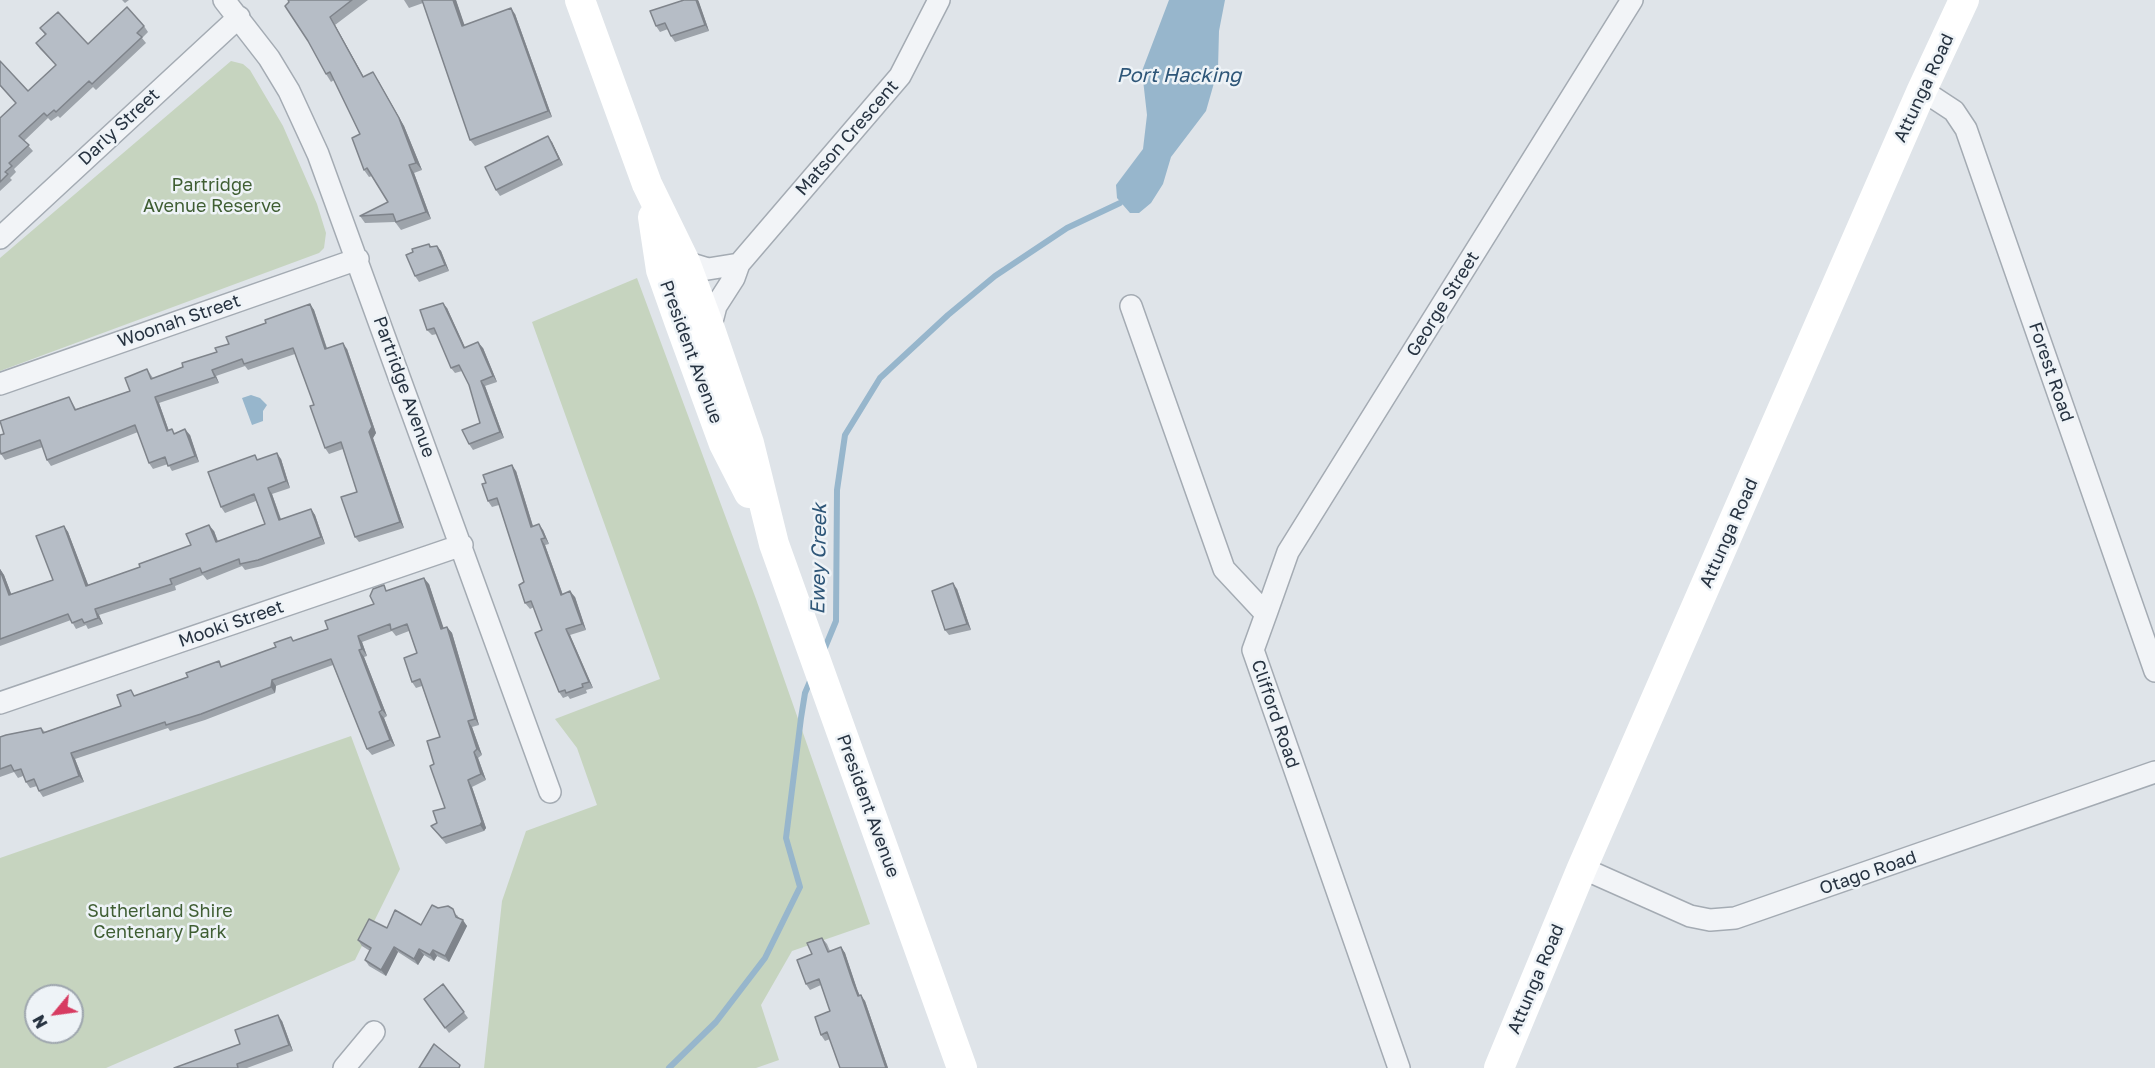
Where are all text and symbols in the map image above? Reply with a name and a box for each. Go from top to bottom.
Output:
street label: Attunga Road [1889,30,1959,146]
water label: Port Hacking [1117,64,1241,88]
street label: Matson Crescent [791,76,903,200]
street label: Darly Street [74,84,164,170]
park label: Partridge Avenue Reserve [143,174,281,216]
street label: George Street [1402,247,1484,361]
street label: President Avenue [655,277,727,427]
street label: Woonah Street [115,290,243,352]
street label: Partridge Avenue [368,313,440,461]
street label: Forest Road [2024,319,2078,425]
street label: Attunga Road [1695,475,1763,591]
water label: Ewey Creek [806,503,832,615]
street label: Mooki Street [176,596,286,652]
street label: Clifford Road [1246,657,1304,771]
street label: President Avenue [832,731,904,881]
street label: Otago Road [1817,846,1919,900]
park label: Sutherland Shire Centenary Park [87,900,233,942]
street label: Attunga Road [1503,921,1569,1037]
north arrow [24,984,84,1044]
text: N [28,1012,52,1032]

